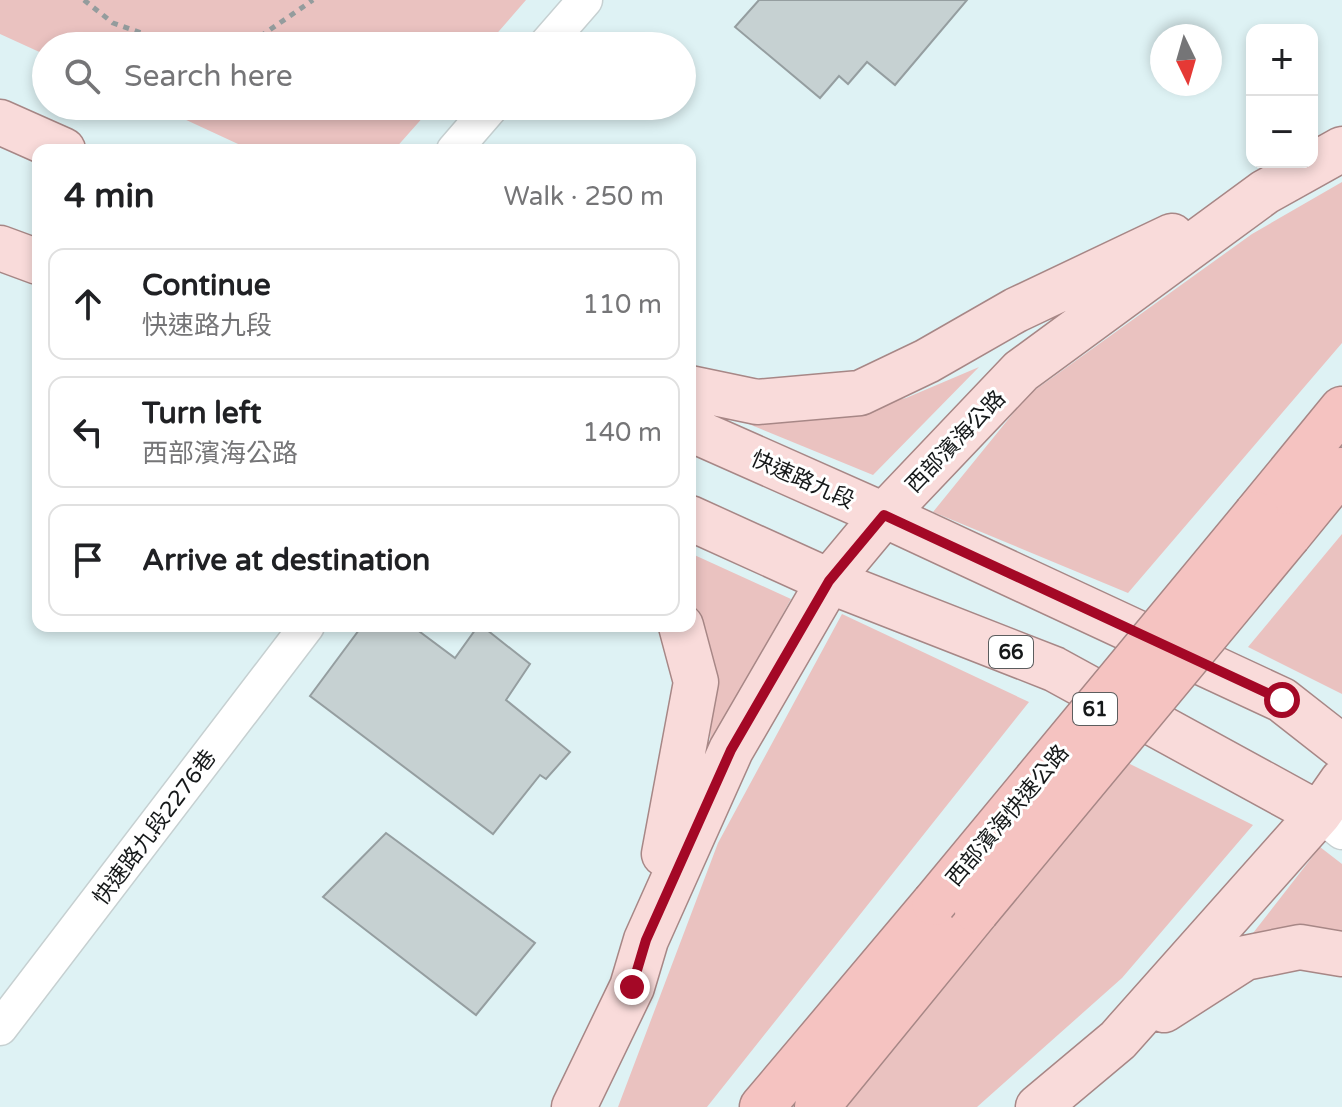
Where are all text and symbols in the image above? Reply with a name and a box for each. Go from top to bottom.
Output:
north arrow [1150,24,1222,96]
map controls [1246,24,1318,168]
button: + [1246,24,1318,96]
search box [32,32,696,120]
icon: search [60,54,104,98]
text: Search here [124,58,293,95]
button: − [1246,96,1318,168]
text: 4 min [64,176,155,217]
text: Walk · 250 m [504,181,664,212]
text: Continue [142,267,271,304]
icon: ahead [66,282,110,326]
text: 110 m [582,289,662,320]
text: 快速路九段 [142,310,272,341]
street label: 西部濱海公路 [901,385,1011,498]
text: Turn left [142,395,261,432]
icon: left [66,410,110,454]
text: 140 m [582,417,662,448]
text: 西部濱海公路 [142,438,298,469]
street label: 快速路九段 [747,446,858,514]
icon: arrive [66,538,110,582]
text: Arrive at destination [142,542,430,579]
road number: 66 [989,636,1033,668]
route start [1264,682,1300,718]
road number: 61 [1073,693,1117,725]
street label: 西部濱海快速公路 [941,740,1074,891]
street label: 快速路九段2276巷 [88,745,222,910]
route end [614,969,650,1005]

